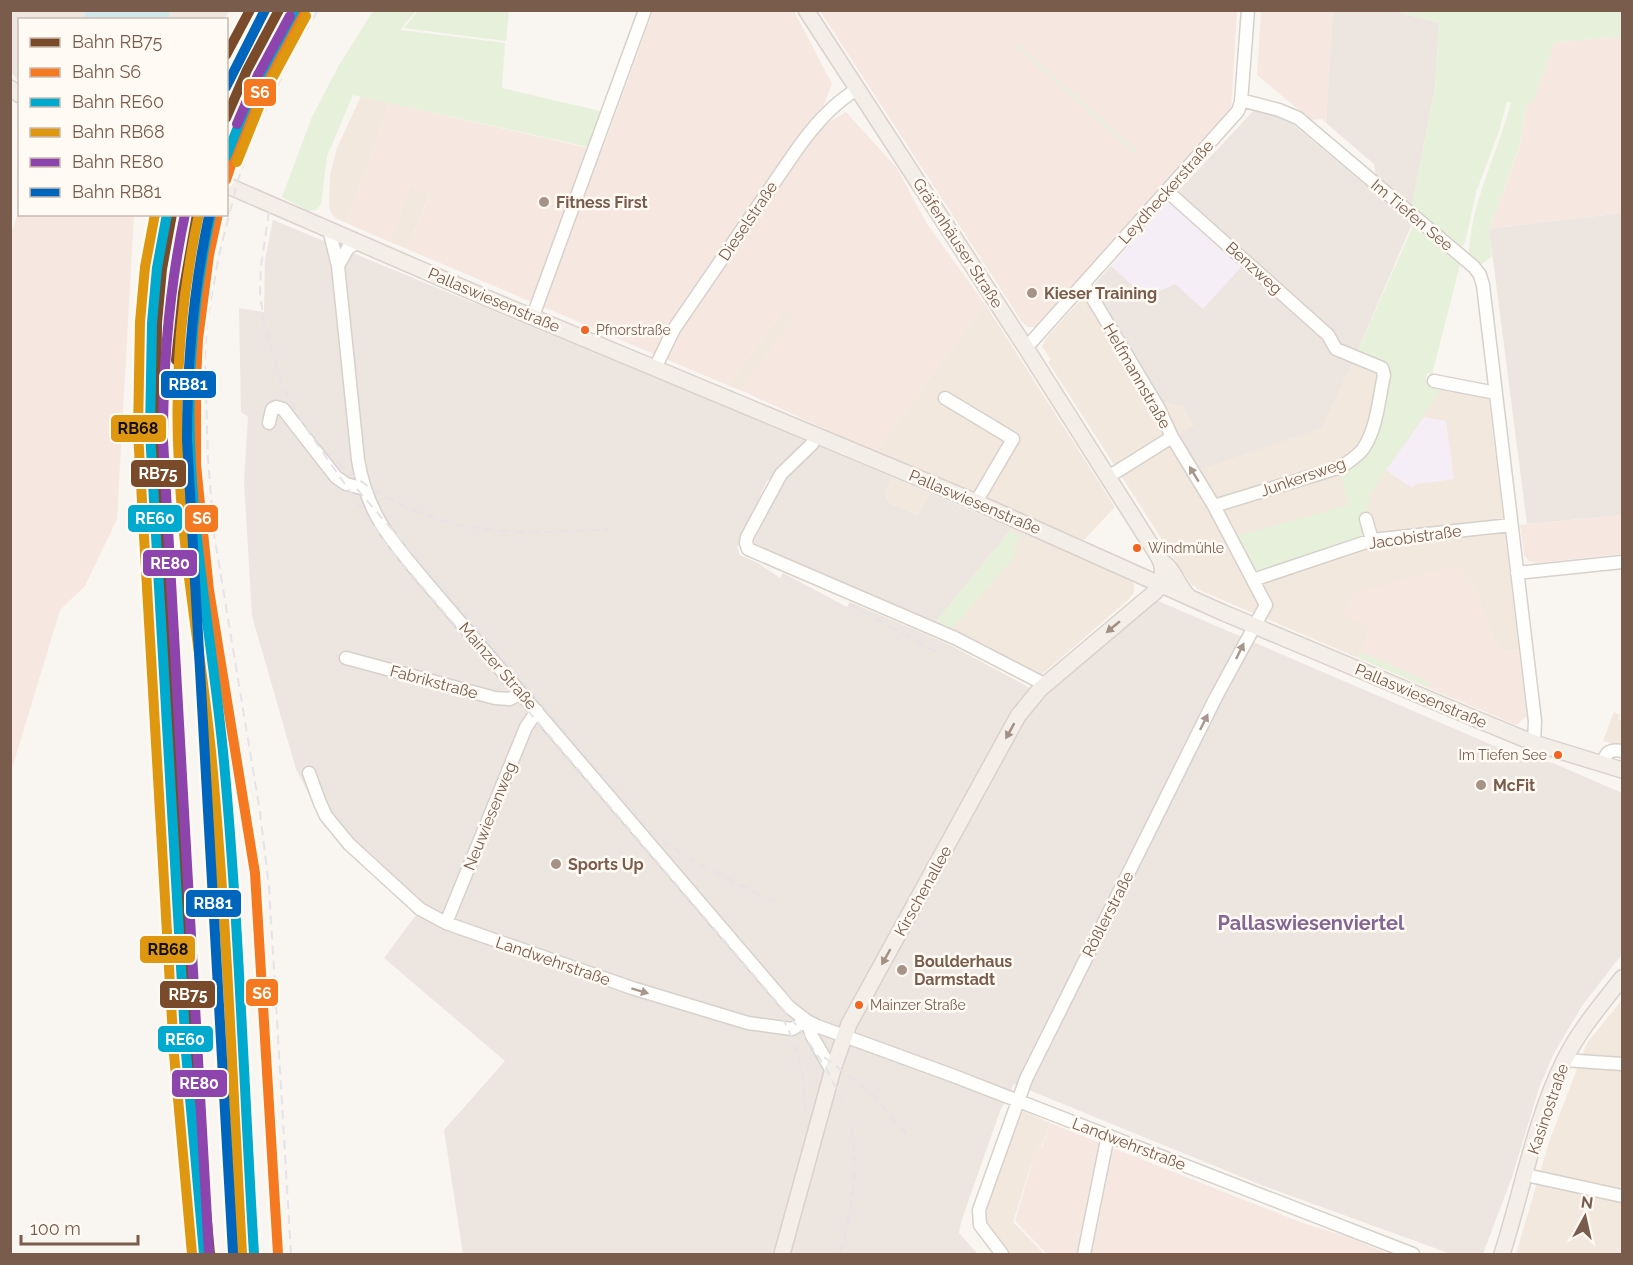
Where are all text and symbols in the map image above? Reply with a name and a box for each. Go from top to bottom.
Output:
legend [18,18,228,216]
text: Bahn RB75 [72,31,162,52]
text: Bahn S6 [72,61,141,82]
line badge: S6 [243,78,277,107]
text: S6 [250,83,270,102]
text: Bahn RE60 [72,91,164,112]
text: Bahn RB68 [72,121,165,142]
street label: Leydheckerstraße [1115,136,1217,248]
text: Bahn RE80 [72,151,164,172]
street label: Gräfenhäuser Straße [909,175,1007,311]
street label: Im Tiefen See [1367,175,1457,255]
street label: Dieselstraße [715,178,781,264]
text: Bahn RB81 [72,181,162,202]
place label: Fitness First [556,193,648,212]
marker: Fitness First [537,195,551,209]
street label: Benzweg [1222,238,1286,298]
street label: Pallaswiesenstraße [425,264,563,336]
place label: Kieser Training [1044,284,1157,303]
marker: Kieser Training [1025,286,1039,300]
street label: Helfmannstraße [1099,320,1175,432]
place label: Pfnorstraße [596,322,671,338]
marker: Pfnorstraße [579,324,591,336]
line badge: RB81 [160,370,217,399]
text: RB81 [168,375,208,394]
line badge: RB68 [110,414,167,443]
text: RB68 [118,419,158,438]
street label: Junkersweg [1258,454,1348,500]
line badge: RB75 [130,459,187,488]
text: RB75 [138,464,178,483]
street label: Pallaswiesenstraße [906,466,1044,538]
one-way arrow [1188,466,1199,482]
line badge: RE60 [127,504,183,533]
line badge: S6 [184,504,219,533]
text: RE60 [135,509,175,528]
text: S6 [192,509,212,528]
street label: Jacobistraße [1367,521,1463,553]
place label: Windmühle [1148,540,1224,556]
marker: Windmühle [1131,542,1143,554]
line badge: RE80 [142,549,198,577]
text: RE80 [150,554,190,573]
street label: Mainzer Straße [455,619,541,713]
one-way arrow [1106,620,1121,633]
one-way arrow [1236,642,1245,659]
street label: Pallaswiesenstraße [1352,660,1490,732]
street label: Fabrikstraße [388,661,480,703]
one-way arrow [1199,713,1208,730]
one-way arrow [1005,722,1015,739]
place label: Im Tiefen See [1458,747,1547,763]
marker: Im Tiefen See [1552,749,1564,761]
street label: Neuwiesenweg [460,759,520,873]
place label: McFit [1493,776,1535,795]
marker: McFit [1474,778,1488,792]
street label: Kirschenallee [890,843,956,939]
place label: Sports Up [568,855,644,874]
marker: Sports Up [549,857,563,871]
street label: Rößlerstraße [1078,868,1138,960]
line badge: RB81 [185,889,242,918]
text: RB81 [193,894,233,913]
district label: Pallaswiesenviertel [1218,911,1405,935]
street label: Landwehrstraße [493,932,613,990]
line badge: RB68 [139,935,196,964]
text: RB68 [148,940,188,959]
one-way arrow [881,949,892,965]
place label: Boulderhaus Darmstadt [914,952,1012,989]
marker: Boulderhaus Darmstadt [895,963,909,977]
line badge: S6 [245,978,279,1007]
line badge: RB75 [159,980,216,1009]
text: S6 [252,984,272,1003]
text: RB75 [168,985,208,1004]
one-way arrow [631,987,649,996]
place label: Mainzer Straße [870,997,966,1013]
marker: Mainzer Straße [853,999,865,1011]
line badge: RE60 [157,1025,214,1053]
text: RE60 [165,1030,205,1049]
street label: Kasinostraße [1524,1061,1572,1157]
line badge: RE80 [171,1069,228,1098]
text: RE80 [179,1074,219,1093]
street label: Landwehrstraße [1070,1114,1188,1174]
north arrow [1555,1187,1615,1247]
text: N [1580,1192,1594,1213]
scale bar [21,1208,138,1246]
text: 100 m [30,1218,81,1239]

